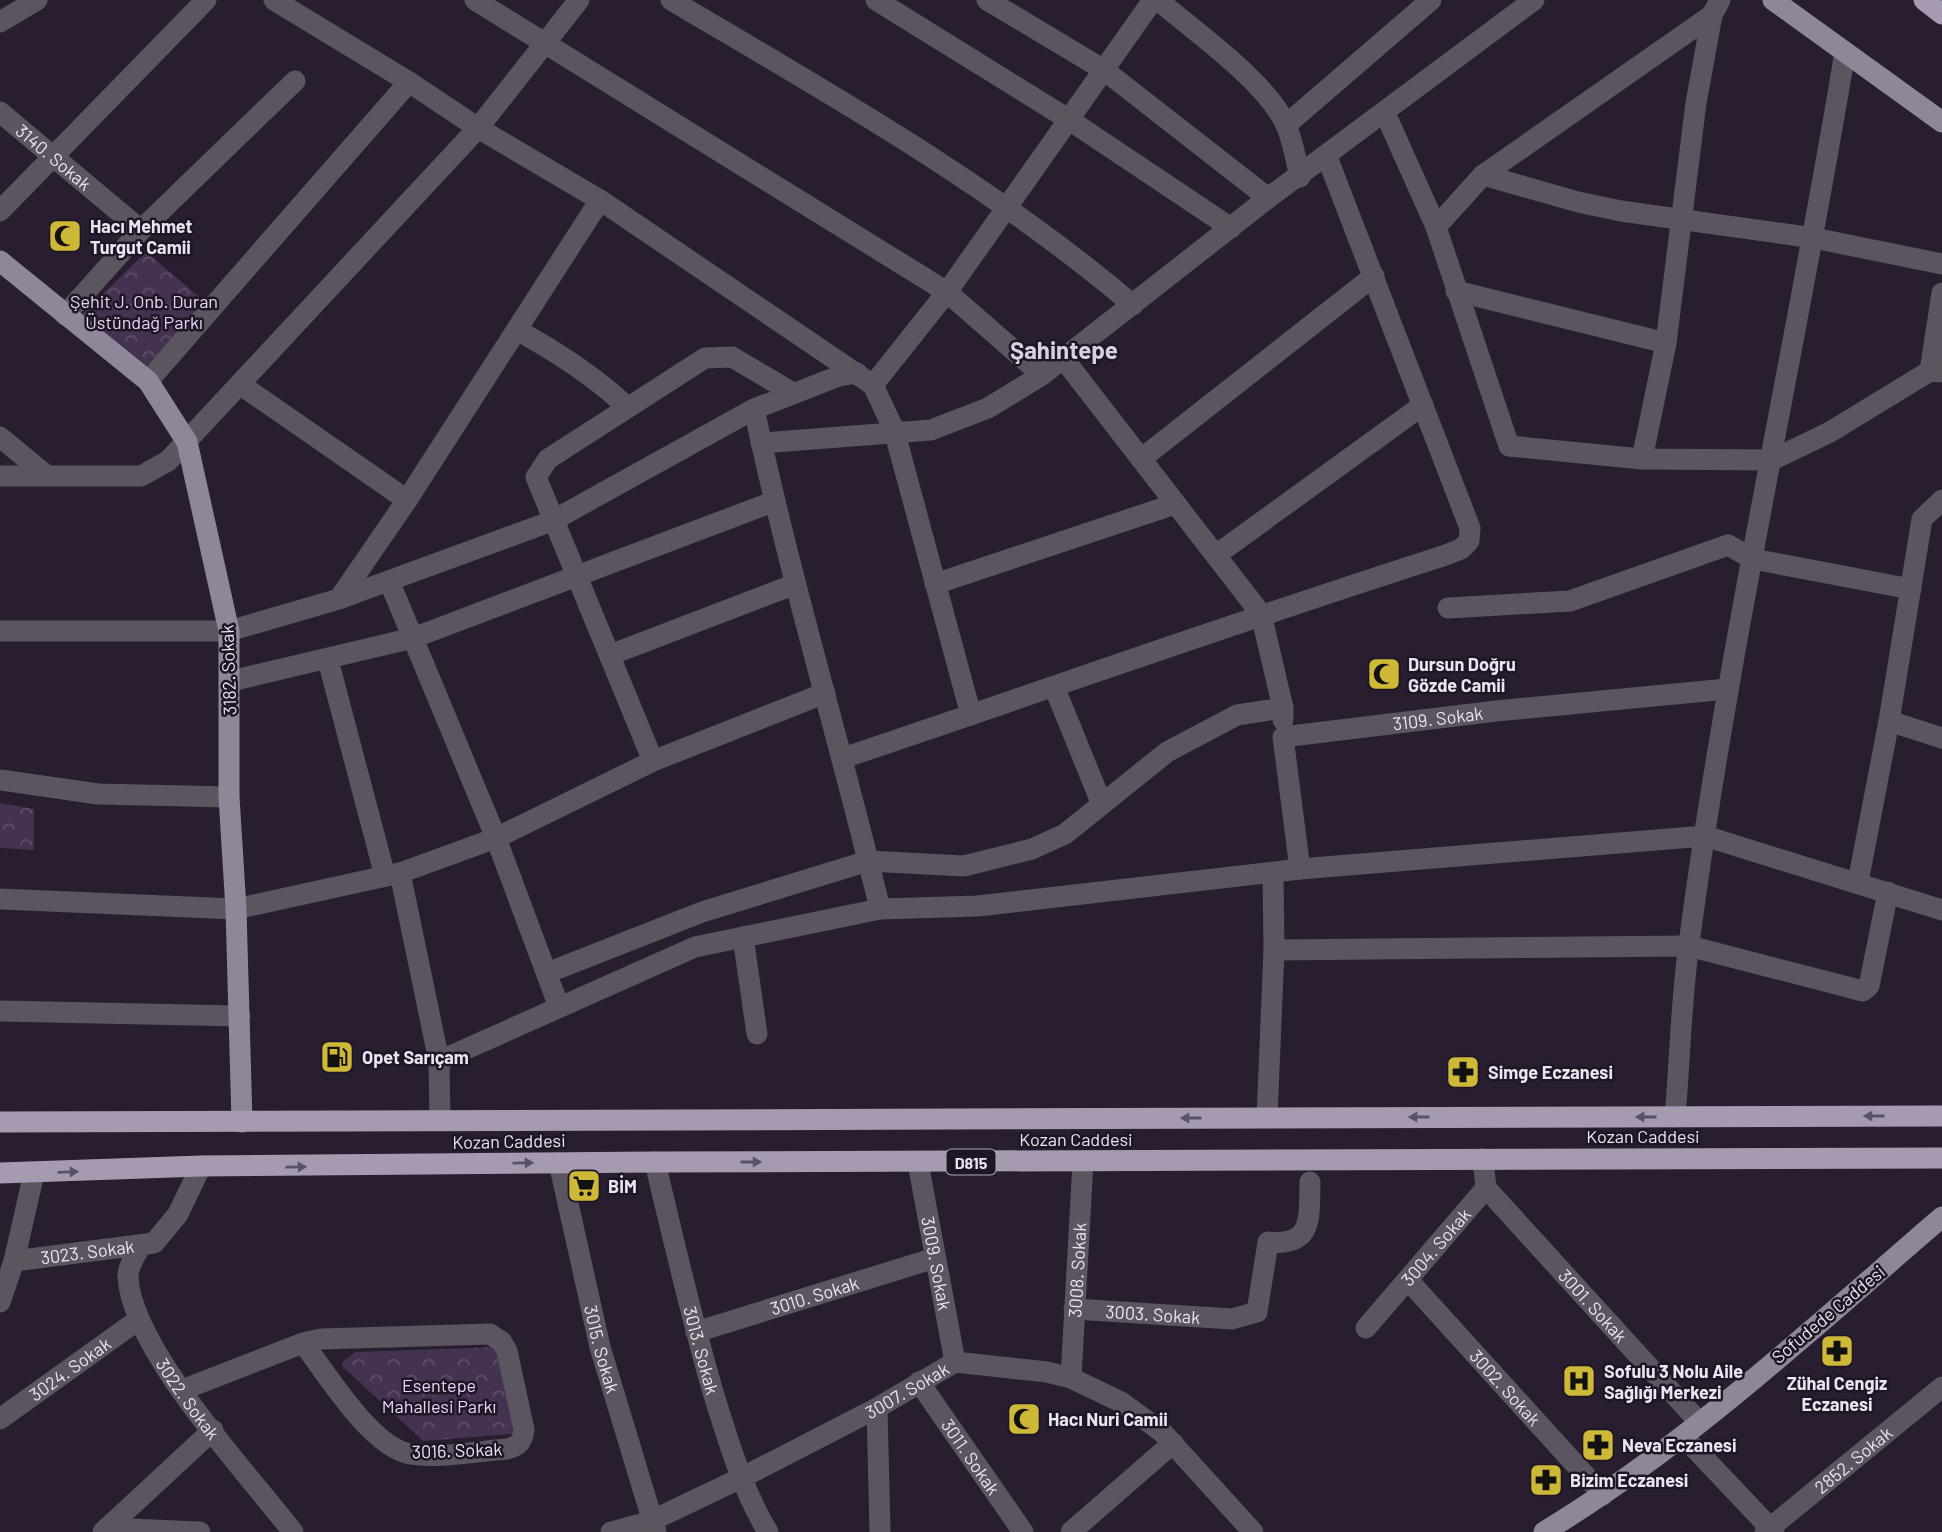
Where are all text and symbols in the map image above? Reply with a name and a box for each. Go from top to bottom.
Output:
street label: 3140. Sokak [11,119,96,195]
place label: Hacı Mehmet Turgut Camii [90,215,192,258]
mosque icon: Hacı Mehmet Turgut Camii [46,217,84,255]
park label: Şehit J. Onb. Duran Üstündağ Parkı [70,290,218,333]
district label: Şahintepe [1010,335,1118,364]
street label: 3182. Sokak [215,624,241,716]
place label: Dursun Doğru Gözde Camii [1408,653,1516,696]
mosque icon: Dursun Doğru Gözde Camii [1365,655,1403,693]
street label: 3109. Sokak [1391,702,1484,735]
fuel station icon: Opet Sarıçam [318,1038,356,1076]
place label: Opet Sarıçam [362,1046,469,1068]
pharmacy icon: Simge Eczanesi [1444,1053,1482,1091]
place label: Simge Eczanesi [1488,1061,1613,1083]
one-way arrow [1863,1110,1885,1122]
one-way arrow [1408,1111,1430,1123]
one-way arrow [1635,1111,1657,1123]
one-way arrow [1180,1112,1202,1124]
street label: Kozan Caddesi [1586,1125,1700,1147]
street label: Kozan Caddesi [1019,1128,1133,1150]
street label: Kozan Caddesi [452,1129,566,1153]
road number: D815 [946,1150,996,1174]
one-way arrow [740,1156,762,1168]
one-way arrow [512,1157,534,1169]
one-way arrow [285,1161,307,1173]
one-way arrow [57,1166,79,1177]
supermarket icon: BİM [565,1167,603,1205]
place label: BİM [608,1175,637,1197]
street label: 3004. Sokak [1396,1203,1475,1290]
street label: 3009. Sokak [917,1215,956,1312]
street label: 3008. Sokak [1063,1222,1091,1318]
street label: 3023. Sokak [39,1235,136,1268]
street label: Sofudede Caddesi [1767,1260,1889,1368]
street label: 3001. Sokak [1554,1264,1632,1347]
street label: 3010. Sokak [768,1271,861,1319]
street label: 3003. Sokak [1105,1300,1201,1328]
street label: 3015. Sokak [580,1303,624,1396]
street label: 3013. Sokak [679,1304,724,1397]
street label: 3024. Sokak [25,1332,115,1406]
pharmacy icon: Zühal Cengiz Eczanesi [1818,1332,1856,1370]
street label: 3002. Sokak [1465,1345,1546,1430]
street label: 3022. Sokak [151,1354,225,1444]
street label: 3007. Sokak [861,1357,953,1423]
place label: Sofulu 3 Nolu Aile Sağlığı Merkezi [1604,1360,1743,1403]
hospital icon: Sofulu 3 Nolu Aile Sağlığı Merkezi [1560,1362,1598,1400]
place label: Zühal Cengiz Eczanesi [1787,1372,1887,1415]
park label: Esentepe Mahallesi Parkı [382,1374,496,1417]
mosque icon: Hacı Nuri Camii [1005,1400,1043,1438]
place label: Hacı Nuri Camii [1048,1408,1168,1430]
street label: 3011. Sokak [937,1414,1005,1499]
street label: 2852. Sokak [1810,1421,1897,1498]
pharmacy icon: Neva Eczanesi [1579,1426,1617,1464]
place label: Neva Eczanesi [1622,1434,1736,1456]
street label: 3016. Sokak [411,1437,503,1463]
pharmacy icon: Bizim Eczanesi [1527,1461,1565,1499]
place label: Bizim Eczanesi [1570,1469,1688,1491]

